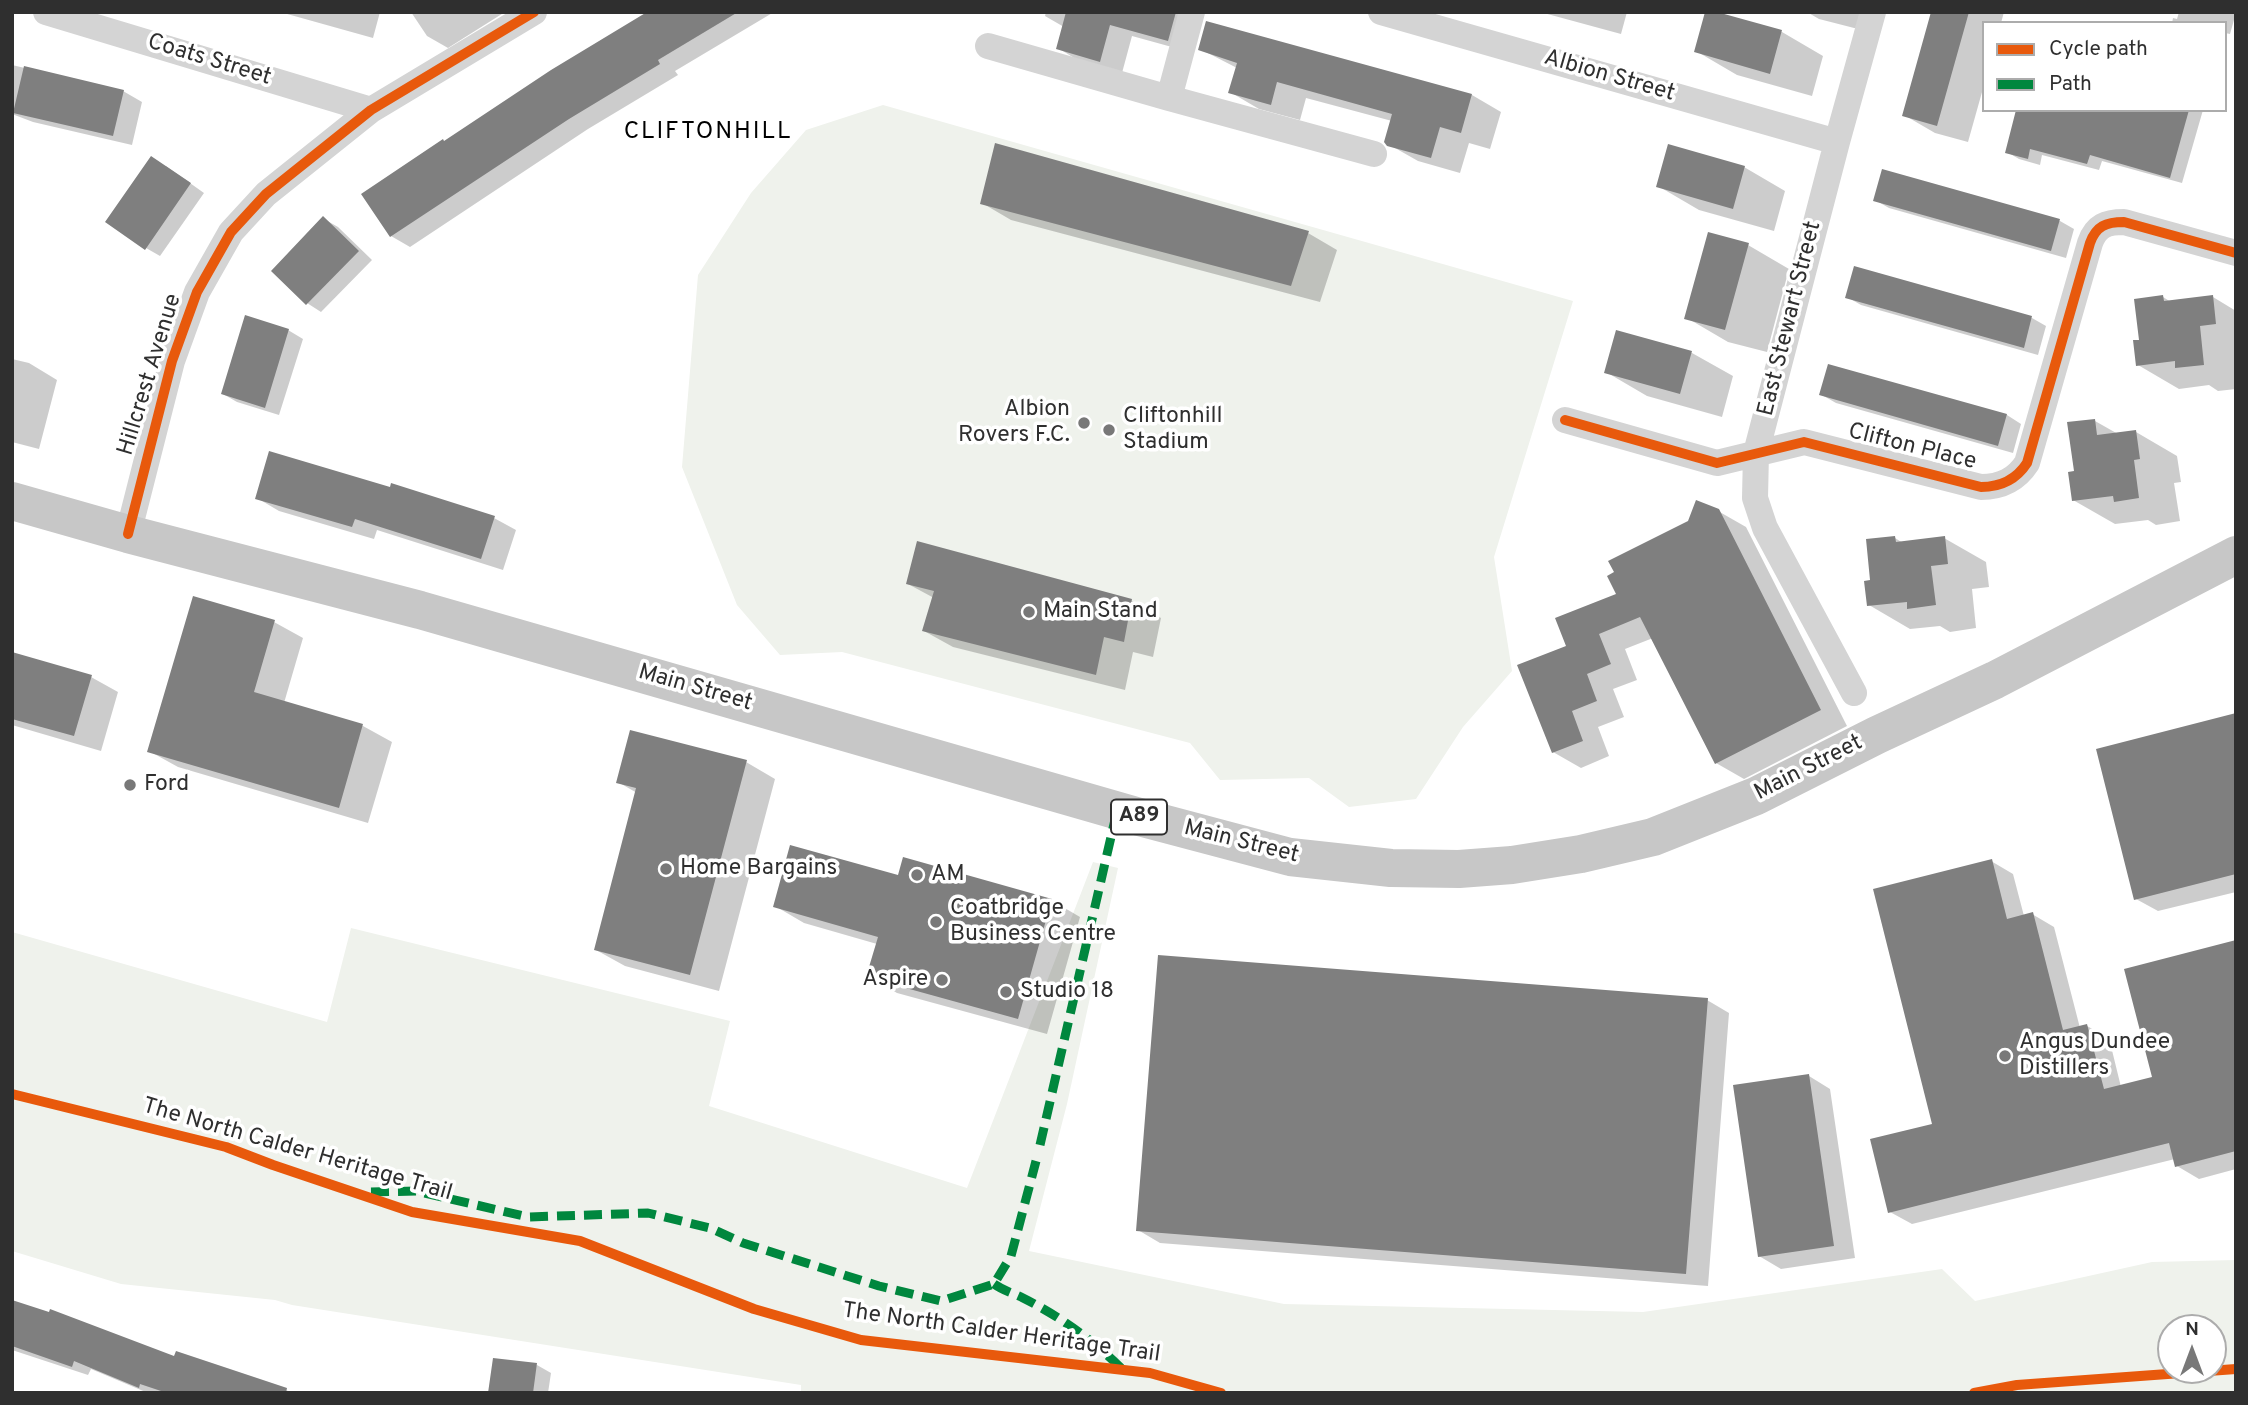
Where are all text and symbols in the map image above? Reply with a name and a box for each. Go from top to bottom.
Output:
legend [1982,21,2227,112]
street label: Coats Street [144,29,274,93]
text: Cycle path [2049,36,2148,63]
street label: Albion Street [1540,45,1678,109]
text: Path [2049,71,2092,98]
district label: CLIFTONHILL [625,119,791,147]
street label: East Stewart Street [1753,219,1829,419]
street label: Hillcrest Avenue [113,291,189,459]
place label: Albion Rovers F.C. [958,396,1070,450]
place label: Cliftonhill Stadium [1123,403,1223,457]
marker: Albion Rovers F.C. [1076,415,1092,431]
street label: Clifton Place [1845,419,1979,477]
marker: Cliftonhill Stadium [1101,422,1117,438]
place label: Main Stand [1043,598,1158,626]
marker: Main Stand [1021,604,1037,620]
street label: Main Street [635,660,755,718]
street label: Main Street [1750,730,1868,808]
place label: Ford [144,771,189,799]
marker: Ford [122,777,138,793]
road number: A89 [1111,800,1167,834]
street label: Main Street [1181,815,1301,871]
place label: Home Bargains [680,855,837,883]
marker: Home Bargains [658,861,674,877]
place label: AM [931,861,965,889]
marker: AM [909,867,925,883]
place label: Coatbridge Business Centre [950,895,1116,949]
marker: Coatbridge Business Centre [928,914,944,930]
place label: Aspire [862,966,928,994]
marker: Aspire [934,972,950,988]
place label: Studio 18 [1020,978,1114,1006]
marker: Studio 18 [998,984,1014,1000]
place label: Angus Dundee Distillers [2019,1029,2170,1083]
marker: Angus Dundee Distillers [1997,1048,2013,1064]
street label: The North Calder Heritage Trail [139,1093,455,1209]
street label: The North Calder Heritage Trail [840,1298,1162,1370]
north arrow [2157,1314,2227,1384]
text: N [2185,1318,2199,1342]

